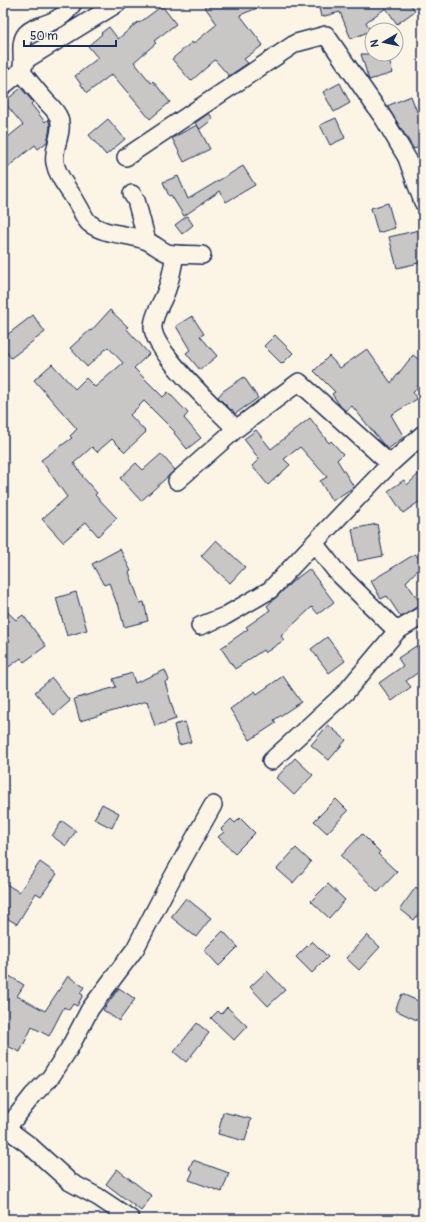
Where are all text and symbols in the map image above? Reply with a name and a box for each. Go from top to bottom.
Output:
scale bar [24,22,116,48]
north arrow [364,22,404,62]
text: 50 m [30,29,58,44]
text: N [368,38,382,48]

